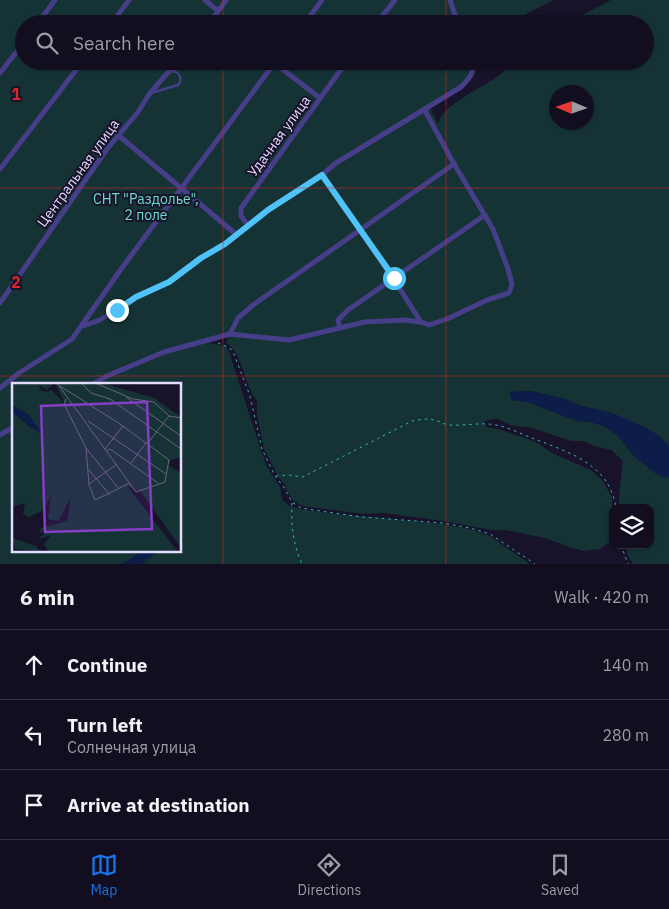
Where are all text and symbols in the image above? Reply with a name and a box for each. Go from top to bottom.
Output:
search box [15,15,654,70]
icon: search [33,29,61,57]
text: Search here [73,31,175,55]
text: 1 [11,84,21,104]
north arrow [549,85,594,130]
street label: Удачная улица [244,91,315,180]
street label: Центральная улица [33,115,123,230]
park label: СНТ "Раздолье", 2 поле [93,190,199,224]
route start [383,267,406,290]
text: 2 [11,272,21,292]
route end [106,299,129,322]
inset map [12,383,181,552]
map controls [609,504,654,549]
button: layers [609,504,654,549]
text: 6 min [20,583,75,611]
text: Walk · 420 m [554,587,649,607]
icon: ahead [20,651,48,679]
text: Continue [67,653,147,677]
text: 140 m [602,655,649,675]
text: Turn left [67,713,143,737]
icon: left [20,721,48,749]
text: 280 m [602,725,649,745]
text: Солнечная улица [67,737,196,757]
icon: arrive [20,791,48,819]
text: Arrive at destination [67,793,250,817]
tab: Map [90,851,118,899]
tab: Directions [298,851,361,899]
tab: Saved [541,851,579,899]

